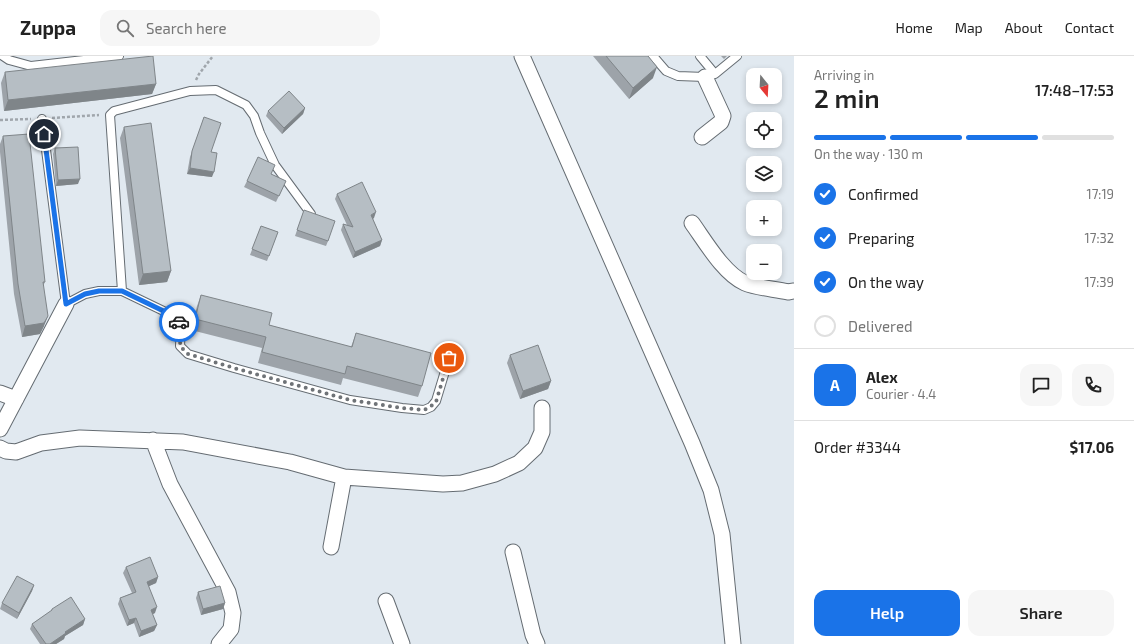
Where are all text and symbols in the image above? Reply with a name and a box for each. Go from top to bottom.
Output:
search box [100,10,380,46]
text: Zuppa [20,16,76,39]
icon: search [114,17,136,39]
text: Search here [146,19,227,37]
text: Home [896,19,933,36]
text: Map [955,19,983,36]
text: About [1005,19,1043,36]
text: Contact [1065,19,1114,36]
text: Arriving in [814,67,874,83]
north arrow [746,68,782,104]
map controls [746,68,782,280]
text: 17:48–17:53 [1035,81,1114,99]
text: 2 min [814,82,880,113]
button: locate [746,112,782,148]
pin [27,117,61,151]
icon: home [33,123,55,145]
text: On the way · 130 m [814,146,923,162]
button: layers [746,156,782,192]
icon: check [814,183,836,205]
text: Confirmed [848,185,919,203]
text: 17:19 [1086,186,1114,202]
button: + [746,200,782,236]
icon: check [814,227,836,249]
text: Preparing [848,229,914,247]
text: 17:32 [1085,230,1114,246]
button: − [746,244,782,280]
icon: check [814,271,836,293]
text: On the way [848,273,924,291]
text: 17:39 [1084,274,1114,290]
courier [159,302,199,342]
icon: car [168,311,190,333]
text: Delivered [848,317,913,335]
pin [432,341,466,375]
icon: bag [438,347,460,369]
button: chat [1020,364,1062,406]
button: phone [1072,364,1114,406]
text: Alex [866,368,898,386]
text: A [830,376,840,394]
text: Courier · 4.4 [866,386,936,402]
text: Order #3344 [814,438,901,456]
text: $17.06 [1070,438,1114,456]
button: Help [814,590,960,636]
button: Share [968,590,1114,636]

